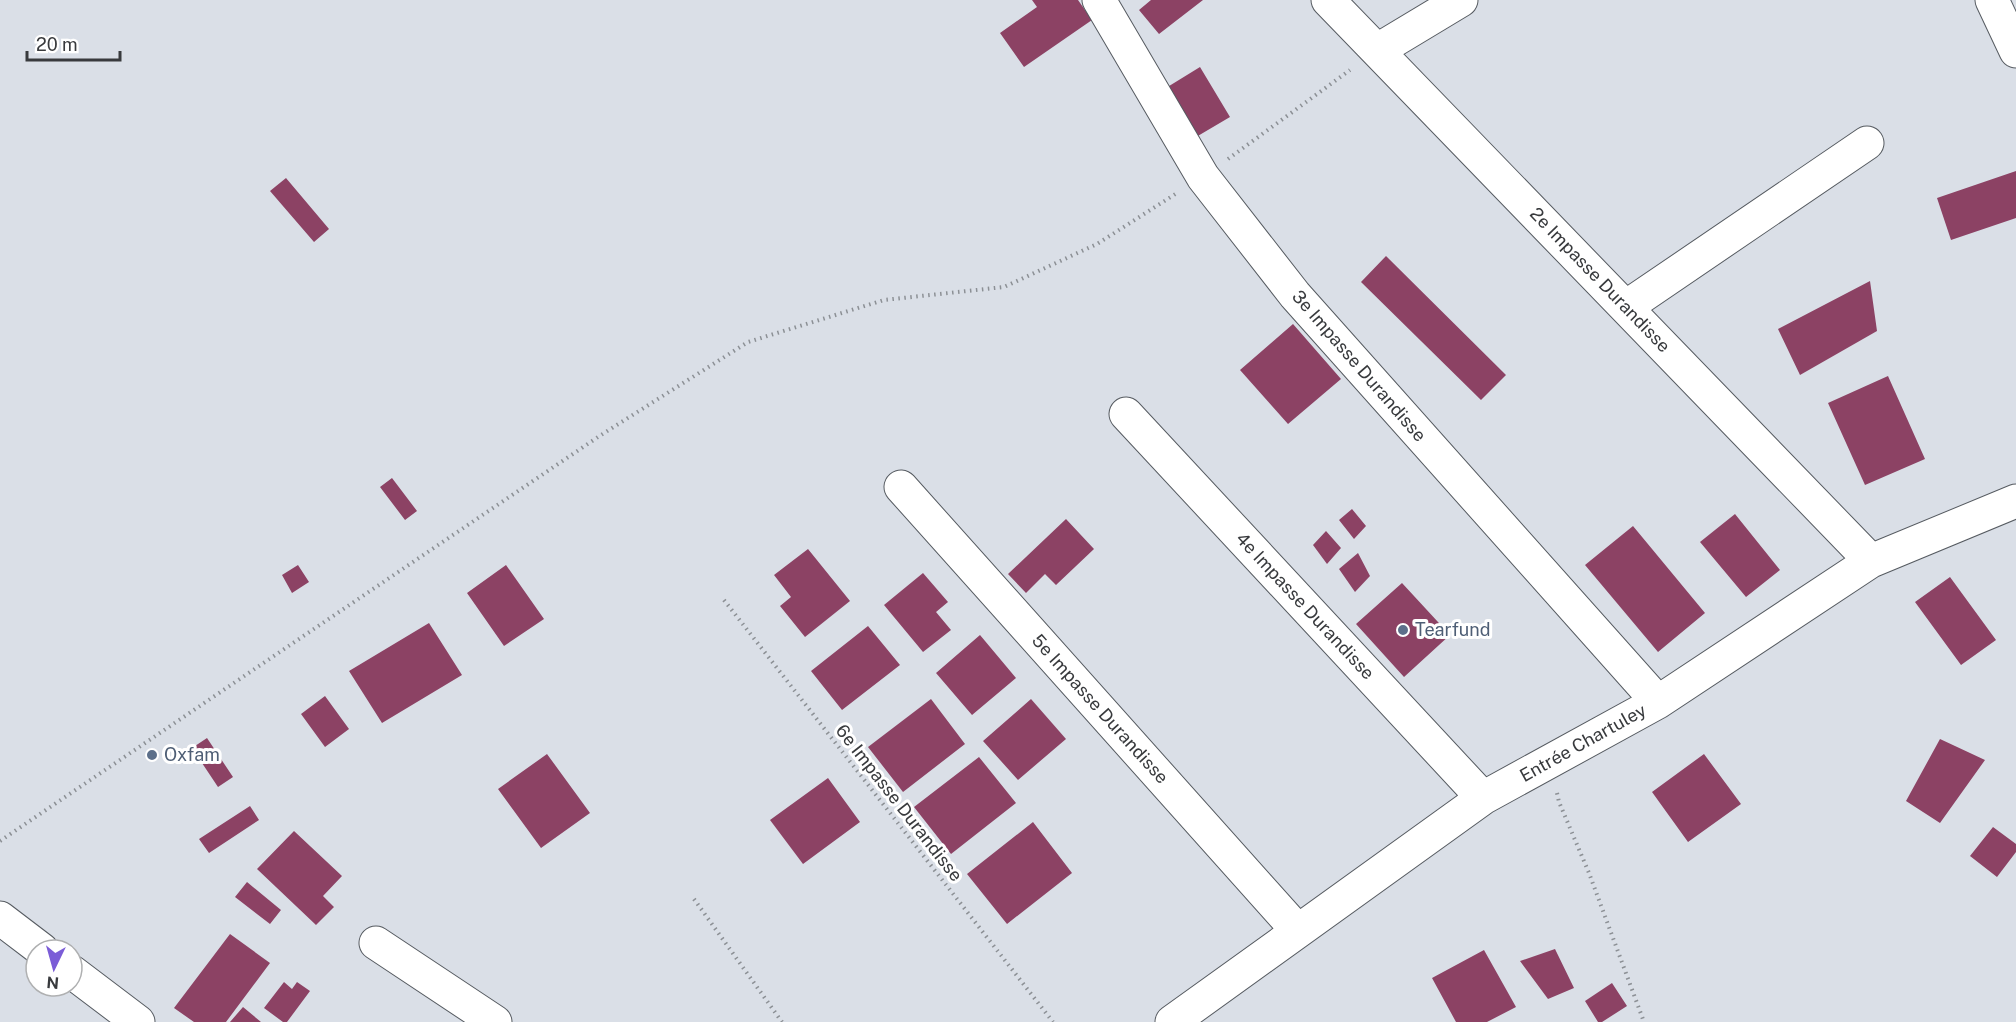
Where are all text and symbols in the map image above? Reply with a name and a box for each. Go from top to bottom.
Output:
scale bar [27,24,120,62]
text: 20 m [36,34,78,55]
street label: 2e Impasse Durandisse [1526,203,1675,356]
street label: 3e Impasse Durandisse [1288,286,1431,446]
street label: 4e Impasse Durandisse [1232,528,1379,684]
place label: Tearfund [1415,619,1490,640]
marker: Tearfund [1396,623,1410,637]
street label: 5e Impasse Durandisse [1028,630,1173,788]
street label: Entrée Chartuley [1516,699,1650,786]
street label: 6e Impasse Durandisse [832,720,967,885]
place label: Oxfam [164,744,220,765]
marker: Oxfam [145,748,159,762]
north arrow [24,938,84,998]
text: N [46,972,60,992]

